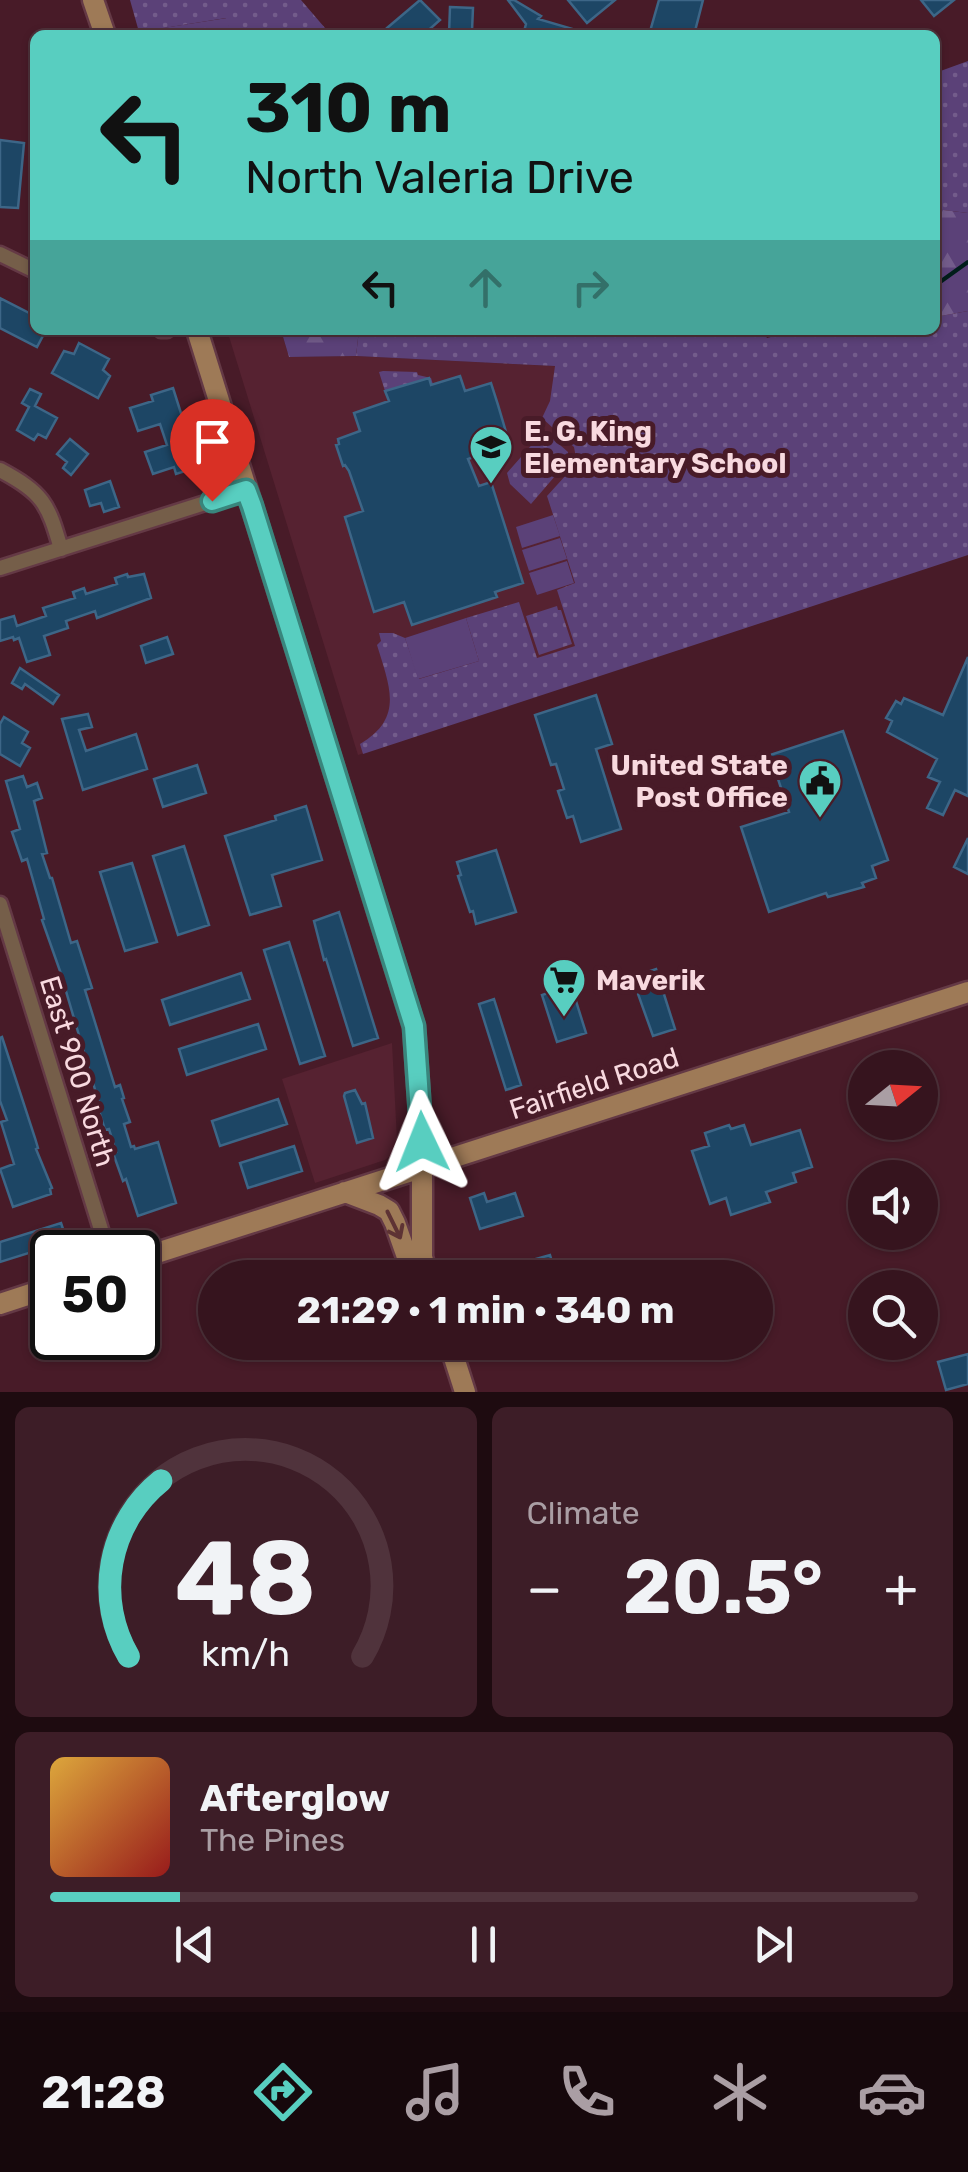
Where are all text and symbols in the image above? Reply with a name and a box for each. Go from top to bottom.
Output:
text: 310 m [245,67,452,150]
icon: left [80,70,210,200]
text: North Valeria Drive [245,151,634,204]
icon: left [353,260,408,315]
icon: ahead [458,260,513,315]
icon: right [563,260,618,315]
pin [170,399,255,502]
icon: arrive [185,414,240,469]
place label: E. G. King Elementary School [524,415,786,480]
school or university icon: E. G. King Elementary School [468,424,514,485]
place label: United State Post Office [611,749,788,814]
public building icon: United State Post Office [797,758,843,819]
supermarket icon: Maverik [541,957,587,1018]
place label: Maverik [596,964,706,997]
street label: East 900 North [33,972,122,1171]
street label: Fairfield Road [505,1041,683,1126]
north arrow [848,1050,938,1140]
map controls [848,1050,938,1360]
position arrow [370,1090,474,1194]
button: sound [848,1160,938,1250]
one-way arrow [385,1209,404,1239]
speed limit sign: 50 [30,1230,160,1360]
button: search [848,1270,938,1360]
text: 21:29 · 1 min · 340 m [296,1287,675,1333]
text: Climate [527,1494,640,1532]
text: 48 [175,1517,316,1640]
text: 20.5° [623,1543,823,1632]
text: − [527,1556,562,1621]
text: + [884,1556,918,1621]
text: km/h [201,1633,290,1675]
text: Afterglow [200,1775,390,1821]
text: The Pines [200,1821,345,1859]
icon: previous [167,1917,222,1972]
icon: pause [456,1917,511,1972]
icon: next [746,1917,801,1972]
icon: directions [248,2057,318,2127]
icon: music [400,2057,470,2127]
icon: phone [552,2057,622,2127]
icon: climate [705,2057,775,2127]
icon: car [857,2057,927,2127]
text: 21:28 [41,2066,166,2119]

